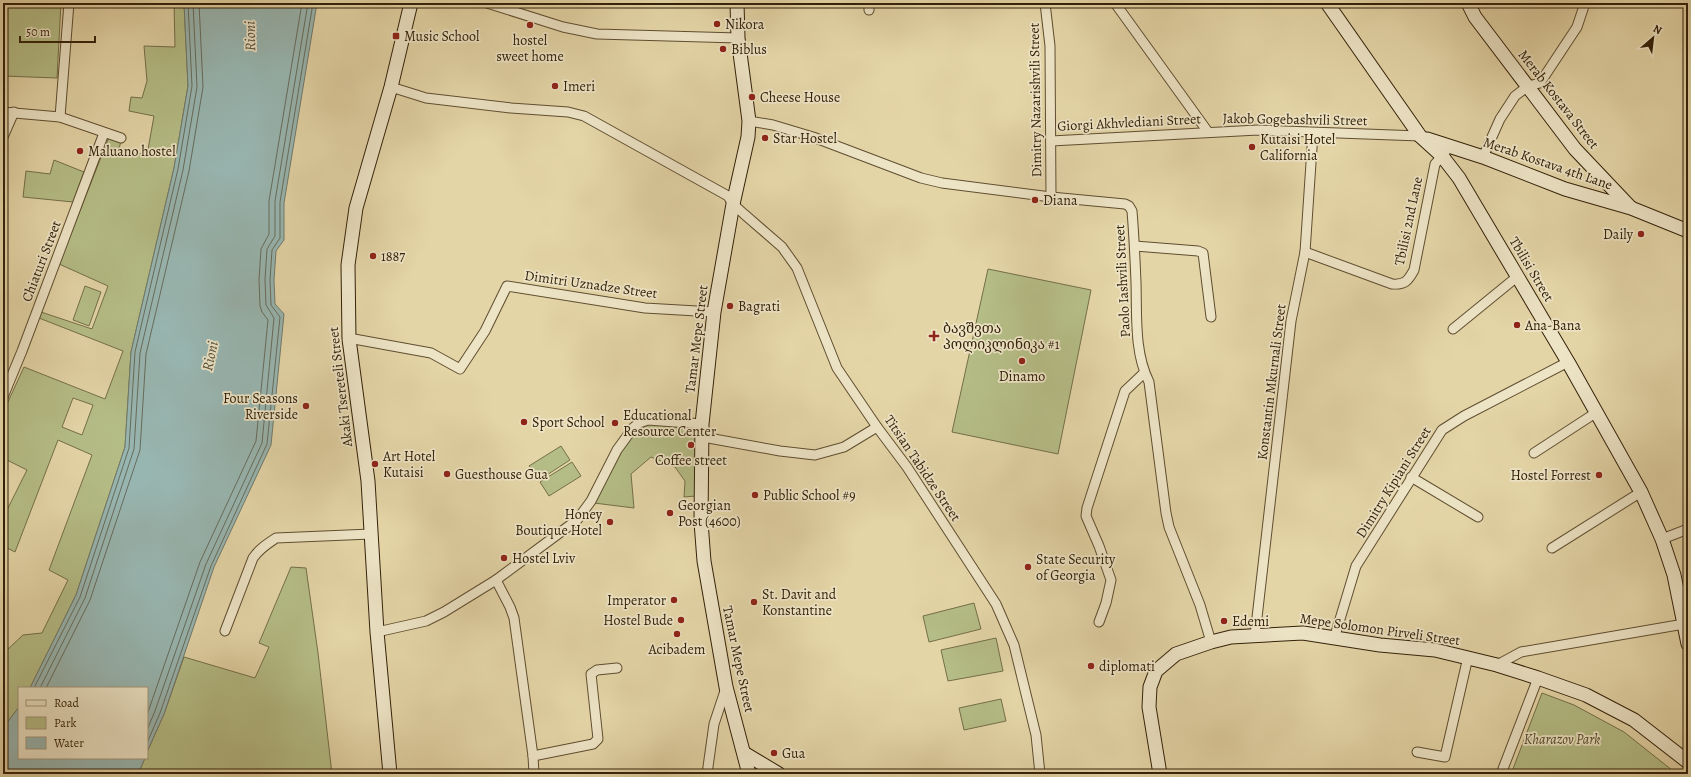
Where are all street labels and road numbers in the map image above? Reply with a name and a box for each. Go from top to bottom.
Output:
street label: Dimitry Nazarishvili Street [1025,22,1046,178]
street label: Merab Kostava Street [1514,46,1604,153]
street label: Giorgi Akhvlediani Street [1057,109,1202,136]
street label: Jakob Gogebashvili Street [1222,109,1368,130]
street label: Merab Kostava 4th Lane [1481,132,1615,194]
street label: Tbilisi 2nd Lane [1390,175,1427,267]
street label: Chiaturi Street [17,218,66,304]
street label: Paolo Iashvili Street [1110,224,1135,338]
street label: Tbilisi Street [1505,233,1559,306]
street label: Dimitri Uznadze Street [523,266,659,303]
street label: Tamar Mepe Street [680,284,713,394]
street label: Konstantin Mkurnali Street [1253,303,1291,461]
street label: Akaki Tsereteli Street [324,326,357,449]
street label: Titsian Tabidze Street [880,411,965,525]
street label: Dimitry Kipiani Street [1351,423,1436,542]
street label: Tamar Mepe Street [718,604,759,715]
street label: Mepe Solomon Pirveli Street [1298,609,1462,650]

